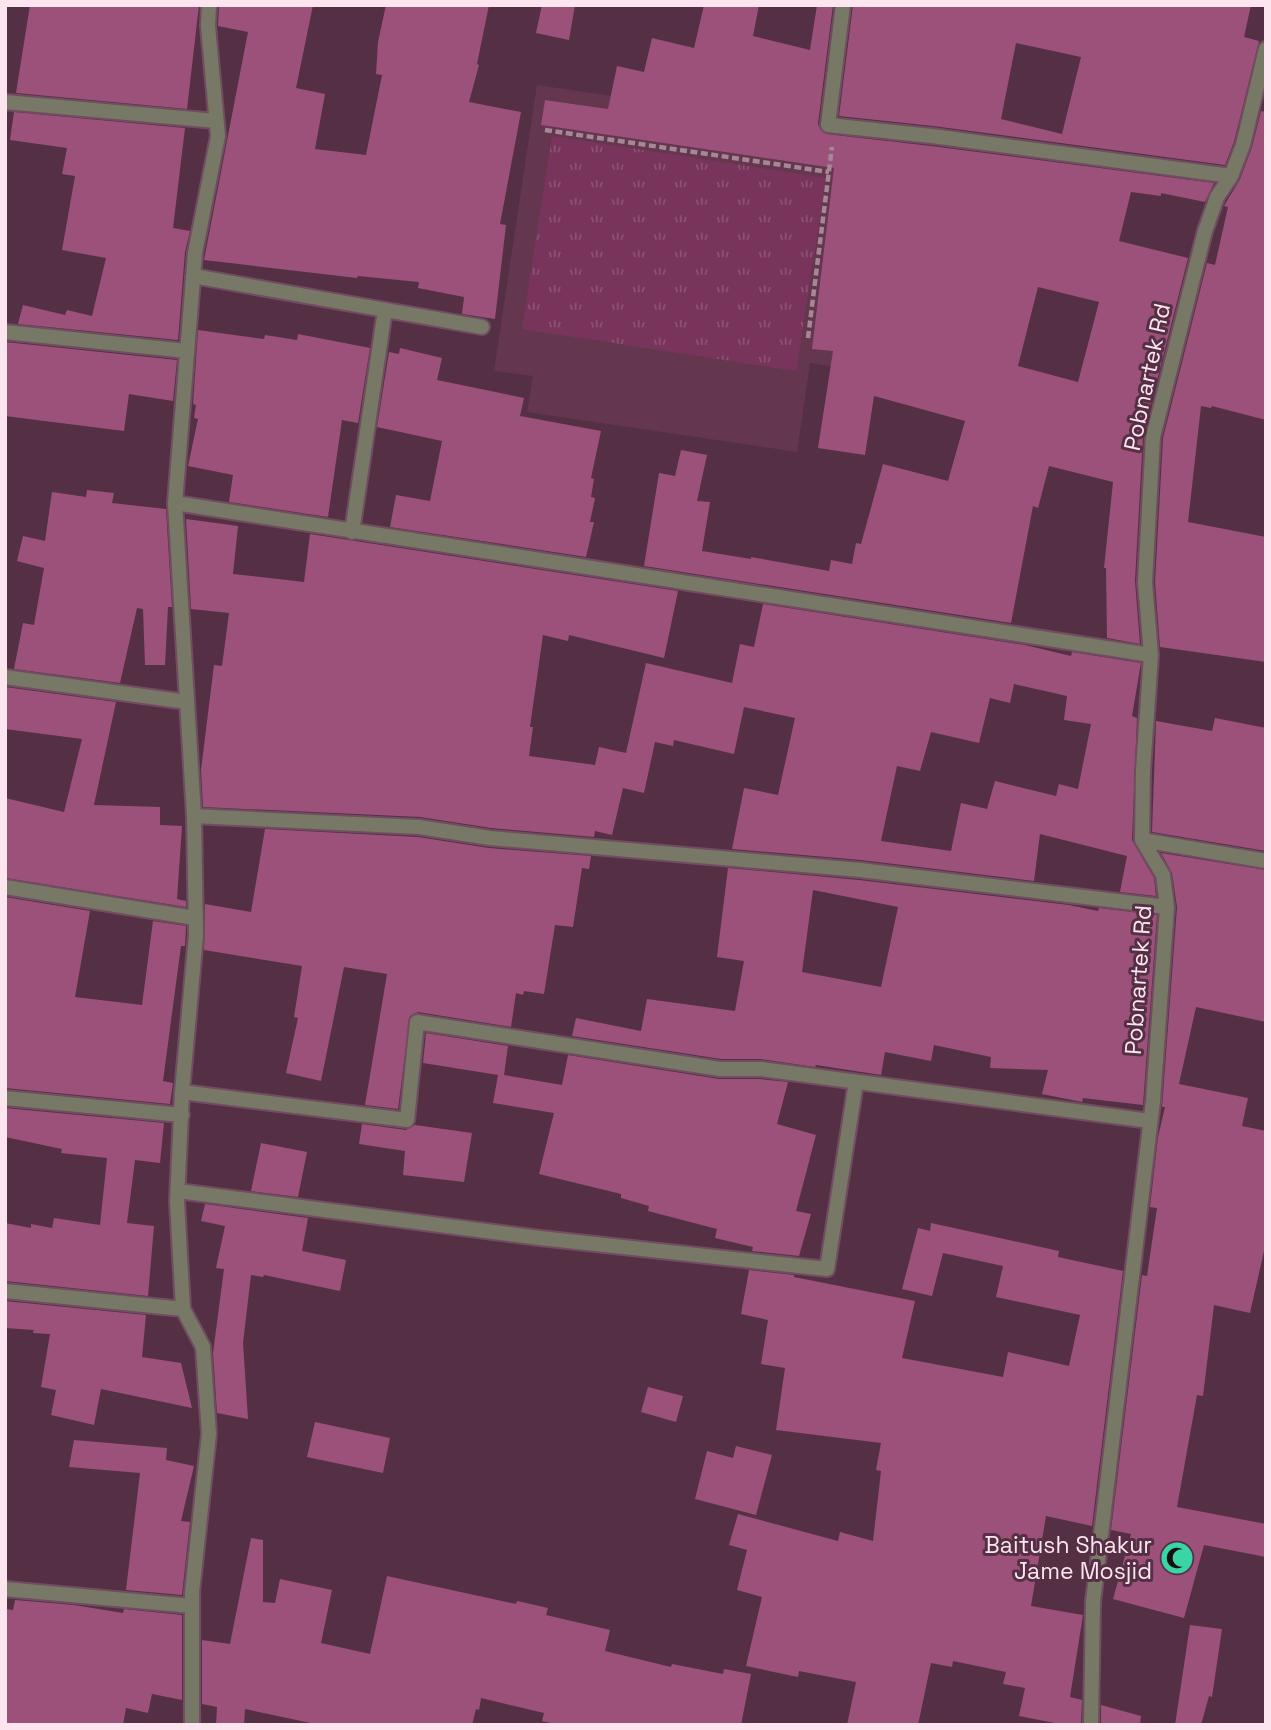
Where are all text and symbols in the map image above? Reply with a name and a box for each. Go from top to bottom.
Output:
street label: Pobnartek Rd [1117,301,1177,453]
street label: Pobnartek Rd [1118,904,1158,1056]
place label: Baitush Shakur Jame Mosjid [985,1530,1152,1586]
mosque icon: Baitush Shakur Jame Mosjid [1158,1539,1196,1577]

